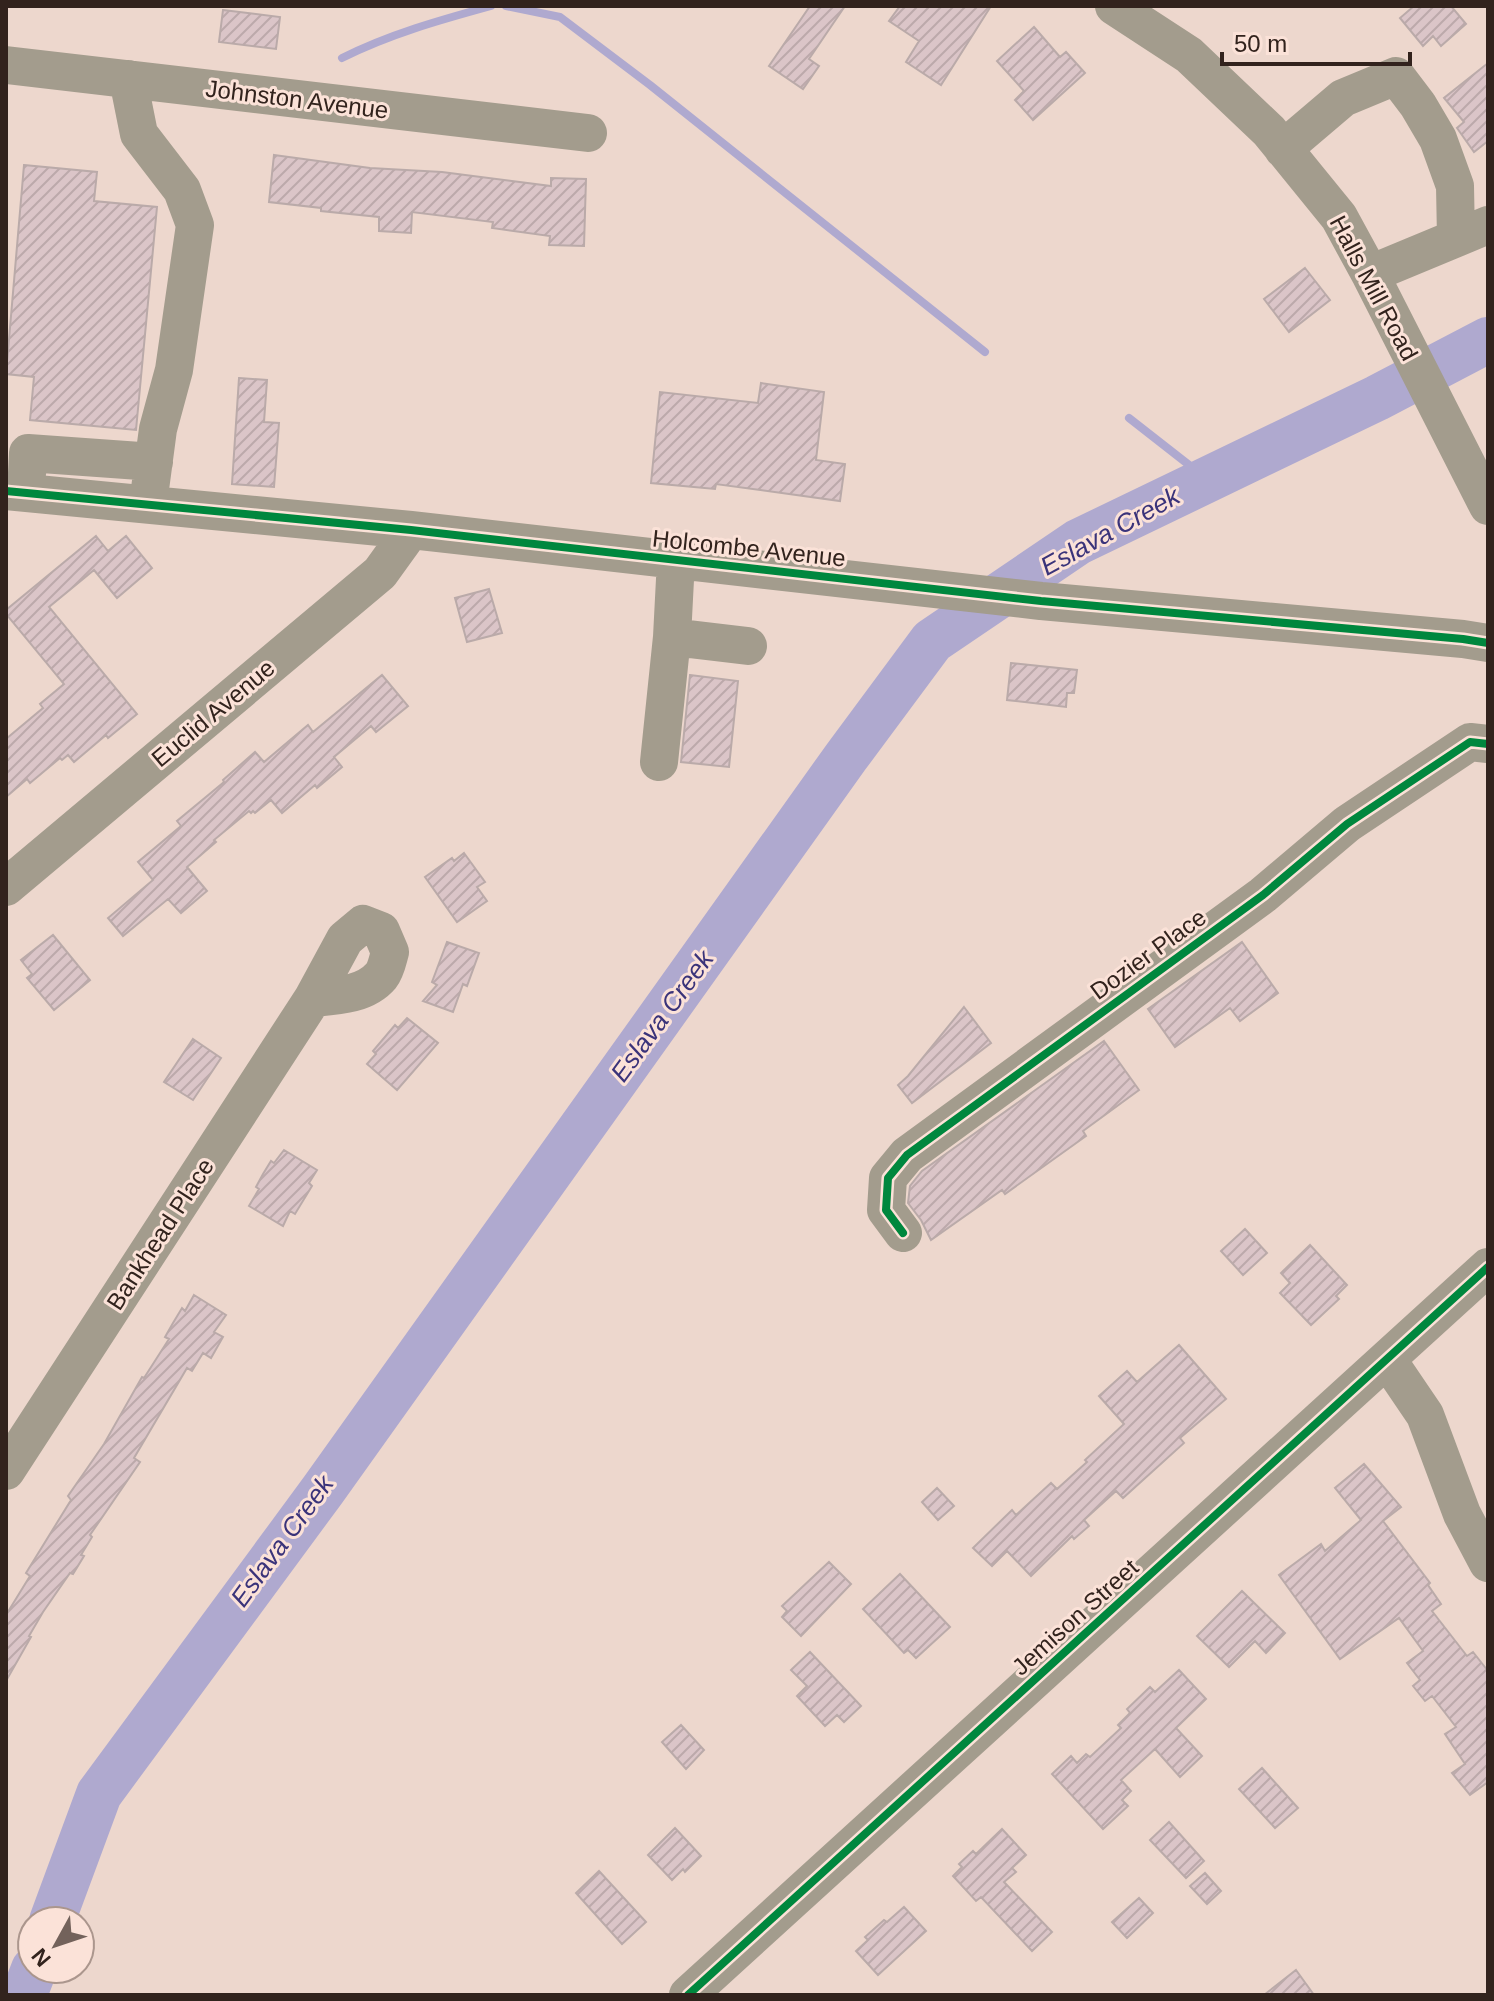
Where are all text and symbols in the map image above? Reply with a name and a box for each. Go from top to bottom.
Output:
scale bar [1222,16,1410,66]
text: 50 m [1234,30,1287,57]
street label: Johnston Avenue [204,74,390,124]
street label: Halls Mill Road [1325,211,1423,365]
water label: Eslava Creek [1035,479,1187,582]
street label: Holcombe Avenue [651,524,847,572]
street label: Euclid Avenue [146,654,280,772]
street label: Dozier Place [1085,903,1211,1005]
water label: Eslava Creek [604,943,721,1087]
street label: Bankhead Place [101,1153,219,1315]
water label: Eslava Creek [224,1468,341,1612]
street label: Jemison Street [1006,1553,1144,1681]
north arrow [16,1905,96,1985]
text: N [26,1943,56,1972]

